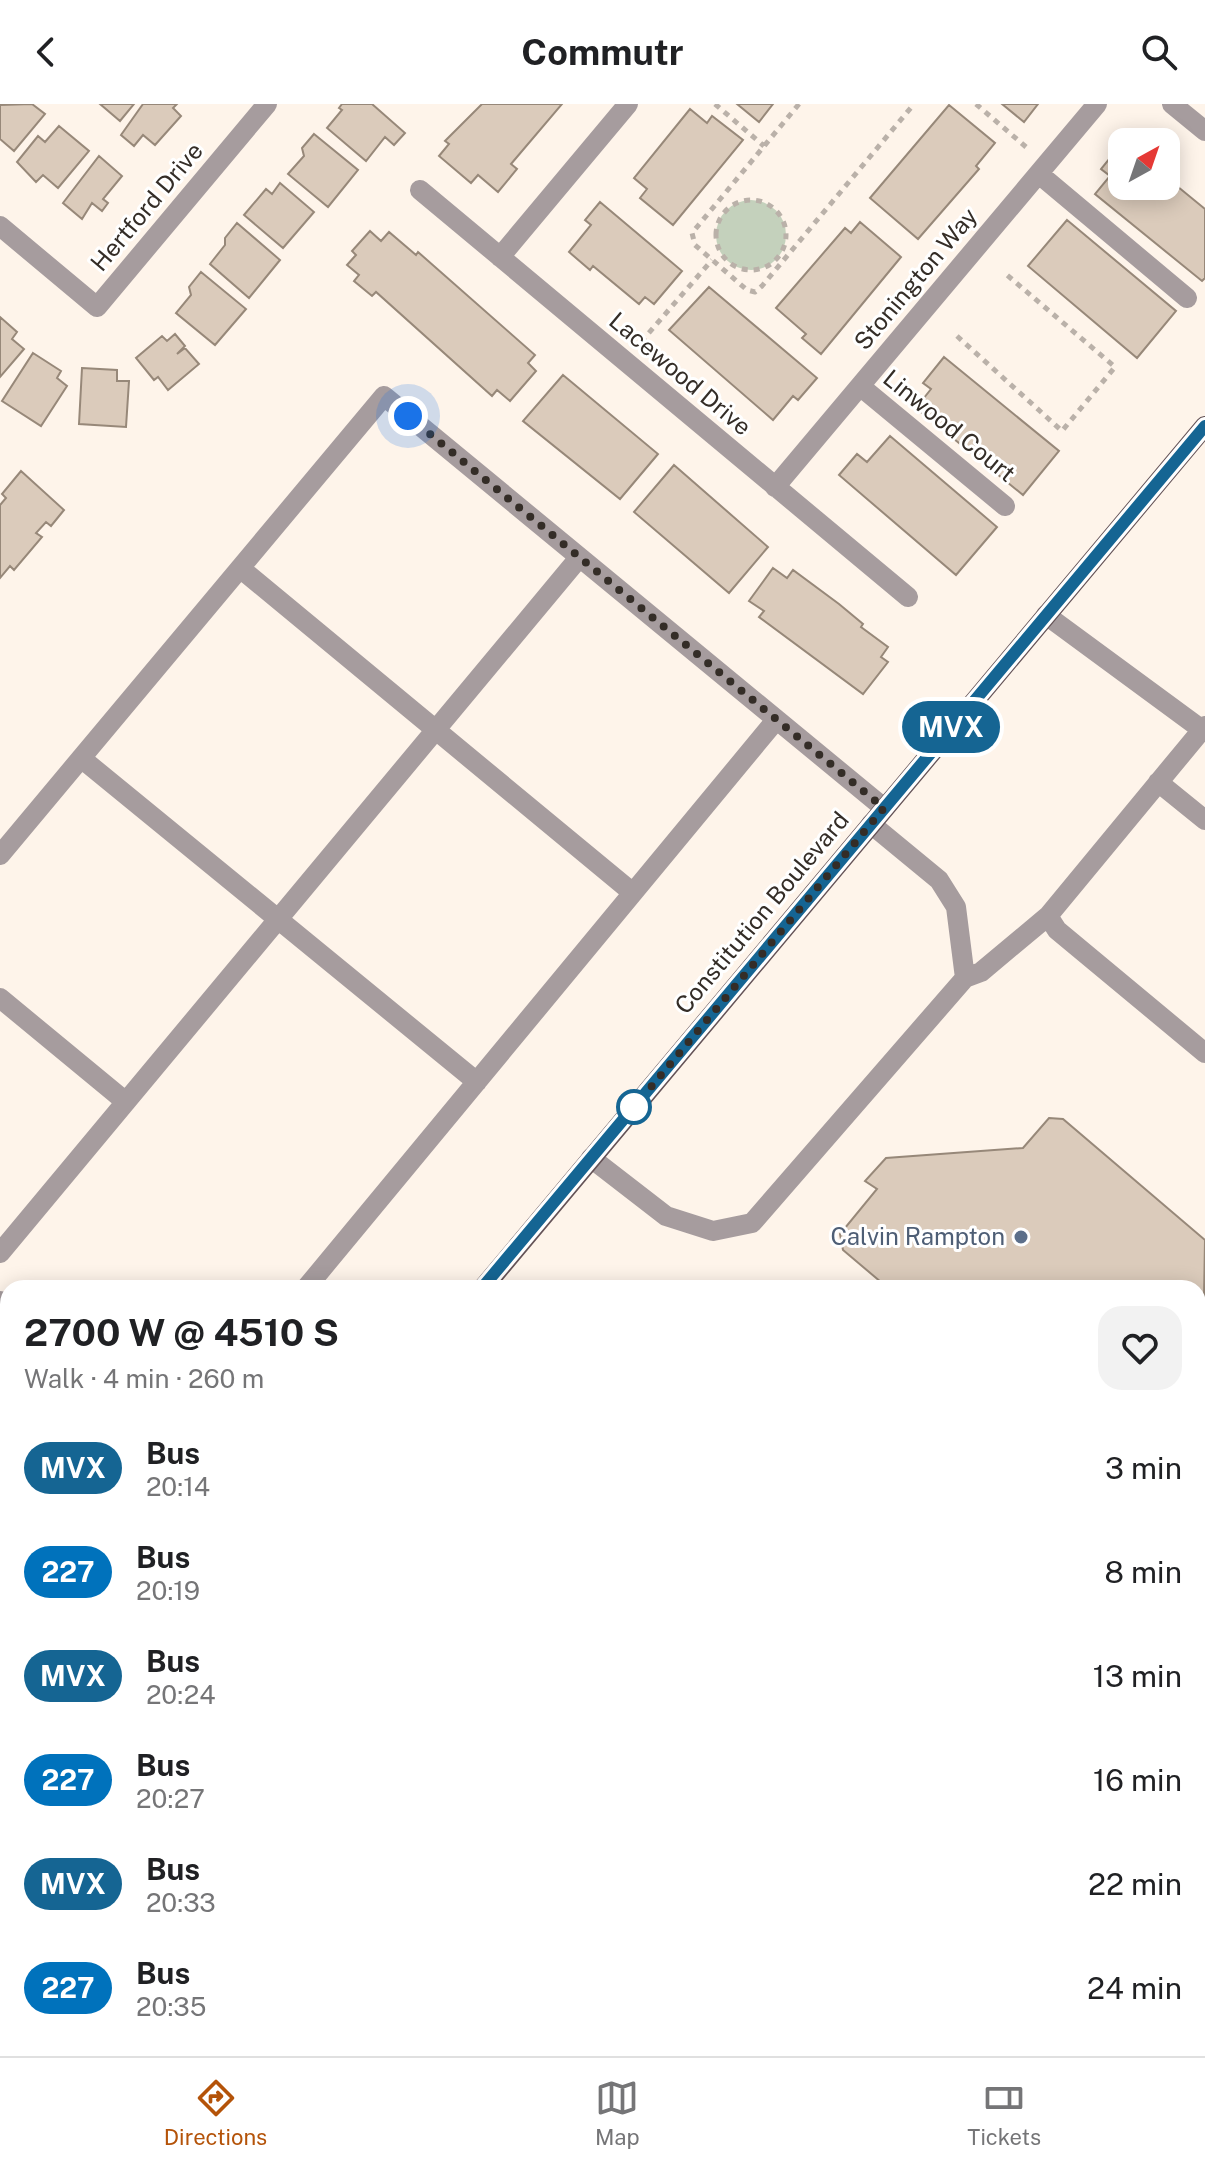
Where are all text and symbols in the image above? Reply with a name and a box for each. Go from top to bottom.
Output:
icon: back [24,30,68,74]
icon: search [1137,30,1181,74]
text: Commutr [521,31,684,73]
north arrow [1108,128,1180,200]
map controls [1108,128,1180,200]
street label: Hertford Drive [84,136,208,276]
street label: Stonington Way [848,202,983,355]
street label: Lacewood Drive [604,306,757,441]
street label: Linwood Court [878,363,1021,487]
your location [388,396,428,436]
line badge: MVX [905,701,997,753]
text: MVX [918,710,984,743]
street label: Constitution Boulevard [669,806,854,1019]
unlabelled marker [617,1090,651,1124]
place label: Calvin Rampton [830,1222,1005,1250]
marker: Calvin Rampton [1012,1228,1030,1246]
button: heart [1098,1306,1182,1390]
text: 2700 W @ 4510 S [24,1310,339,1355]
text: Walk · 4 min · 260 m [24,1363,264,1394]
text: Bus [146,1435,200,1471]
text: 3 min [1105,1450,1182,1486]
text: MVX [40,1451,106,1484]
text: 20:14 [146,1471,210,1502]
text: Bus [136,1539,190,1575]
text: 8 min [1104,1554,1182,1590]
text: 227 [41,1555,95,1588]
text: 20:19 [136,1575,200,1606]
text: Bus [146,1643,200,1679]
text: 13 min [1093,1658,1182,1694]
text: MVX [40,1659,106,1692]
text: 20:24 [146,1679,216,1710]
text: Bus [136,1747,190,1783]
text: 16 min [1093,1762,1182,1798]
text: 227 [41,1763,95,1796]
text: 20:27 [136,1783,205,1814]
text: Bus [146,1851,200,1887]
text: 22 min [1088,1866,1182,1902]
text: MVX [40,1867,106,1900]
text: 20:33 [146,1887,216,1918]
text: Bus [136,1955,190,1991]
text: 24 min [1087,1970,1182,2006]
text: 227 [41,1971,95,2004]
text: 20:35 [136,1991,206,2022]
tab: Directions [164,2076,267,2150]
tab: Map [595,2076,640,2150]
tab: Tickets [967,2076,1041,2150]

